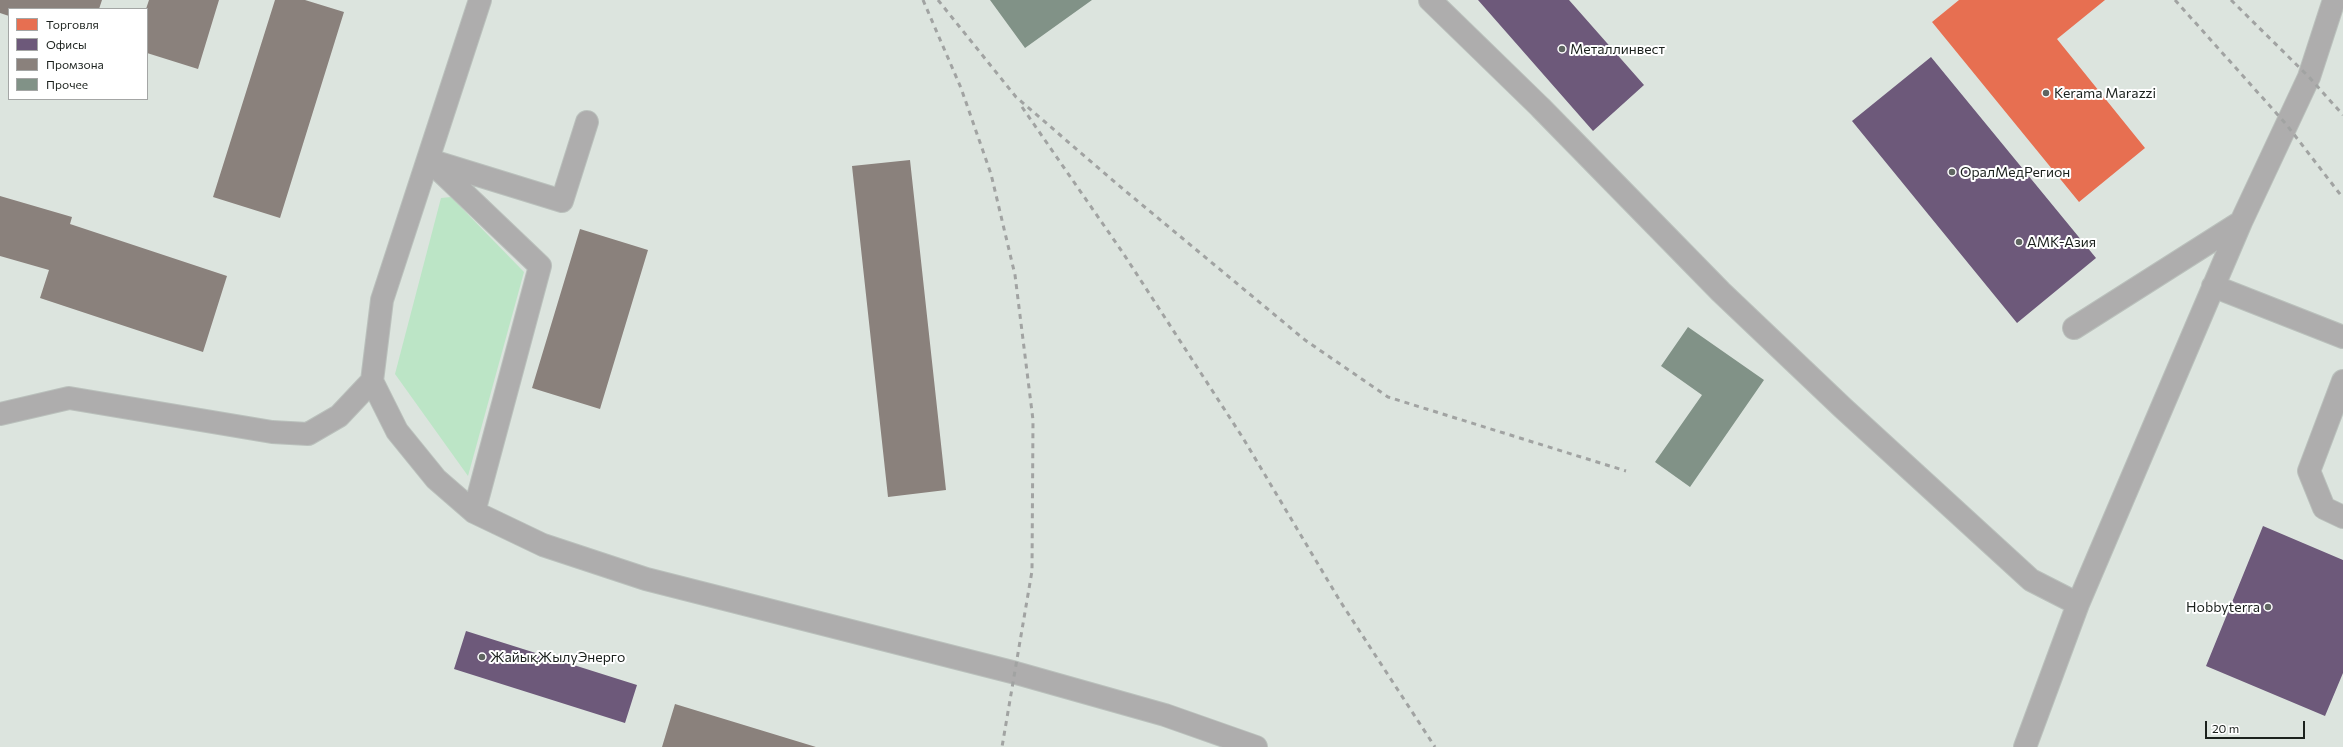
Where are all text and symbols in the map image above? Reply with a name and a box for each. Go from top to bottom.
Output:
legend [8,8,148,100]
text: Торговля [46,17,99,31]
text: Офисы [46,37,87,51]
place label: Металлинвест [1570,41,1665,57]
marker: Металлинвест [1557,44,1567,54]
text: Промзона [46,57,104,71]
text: Прочее [46,77,88,91]
place label: Kerama Marazzi [2054,85,2156,101]
marker: Kerama Marazzi [2041,88,2051,98]
place label: ОралМедРегион [1960,164,2070,180]
marker: ОралМедРегион [1947,167,1957,177]
place label: АМК-Азия [2027,234,2096,250]
marker: АМК-Азия [2014,237,2024,247]
place label: Hobbyterra [2186,599,2260,615]
marker: Hobbyterra [2263,602,2273,612]
place label: ЖайықЖылуЭнерго [490,649,625,665]
marker: ЖайықЖылуЭнерго [477,652,487,662]
scale bar [2207,713,2307,739]
text: 20 m [2212,721,2239,735]

